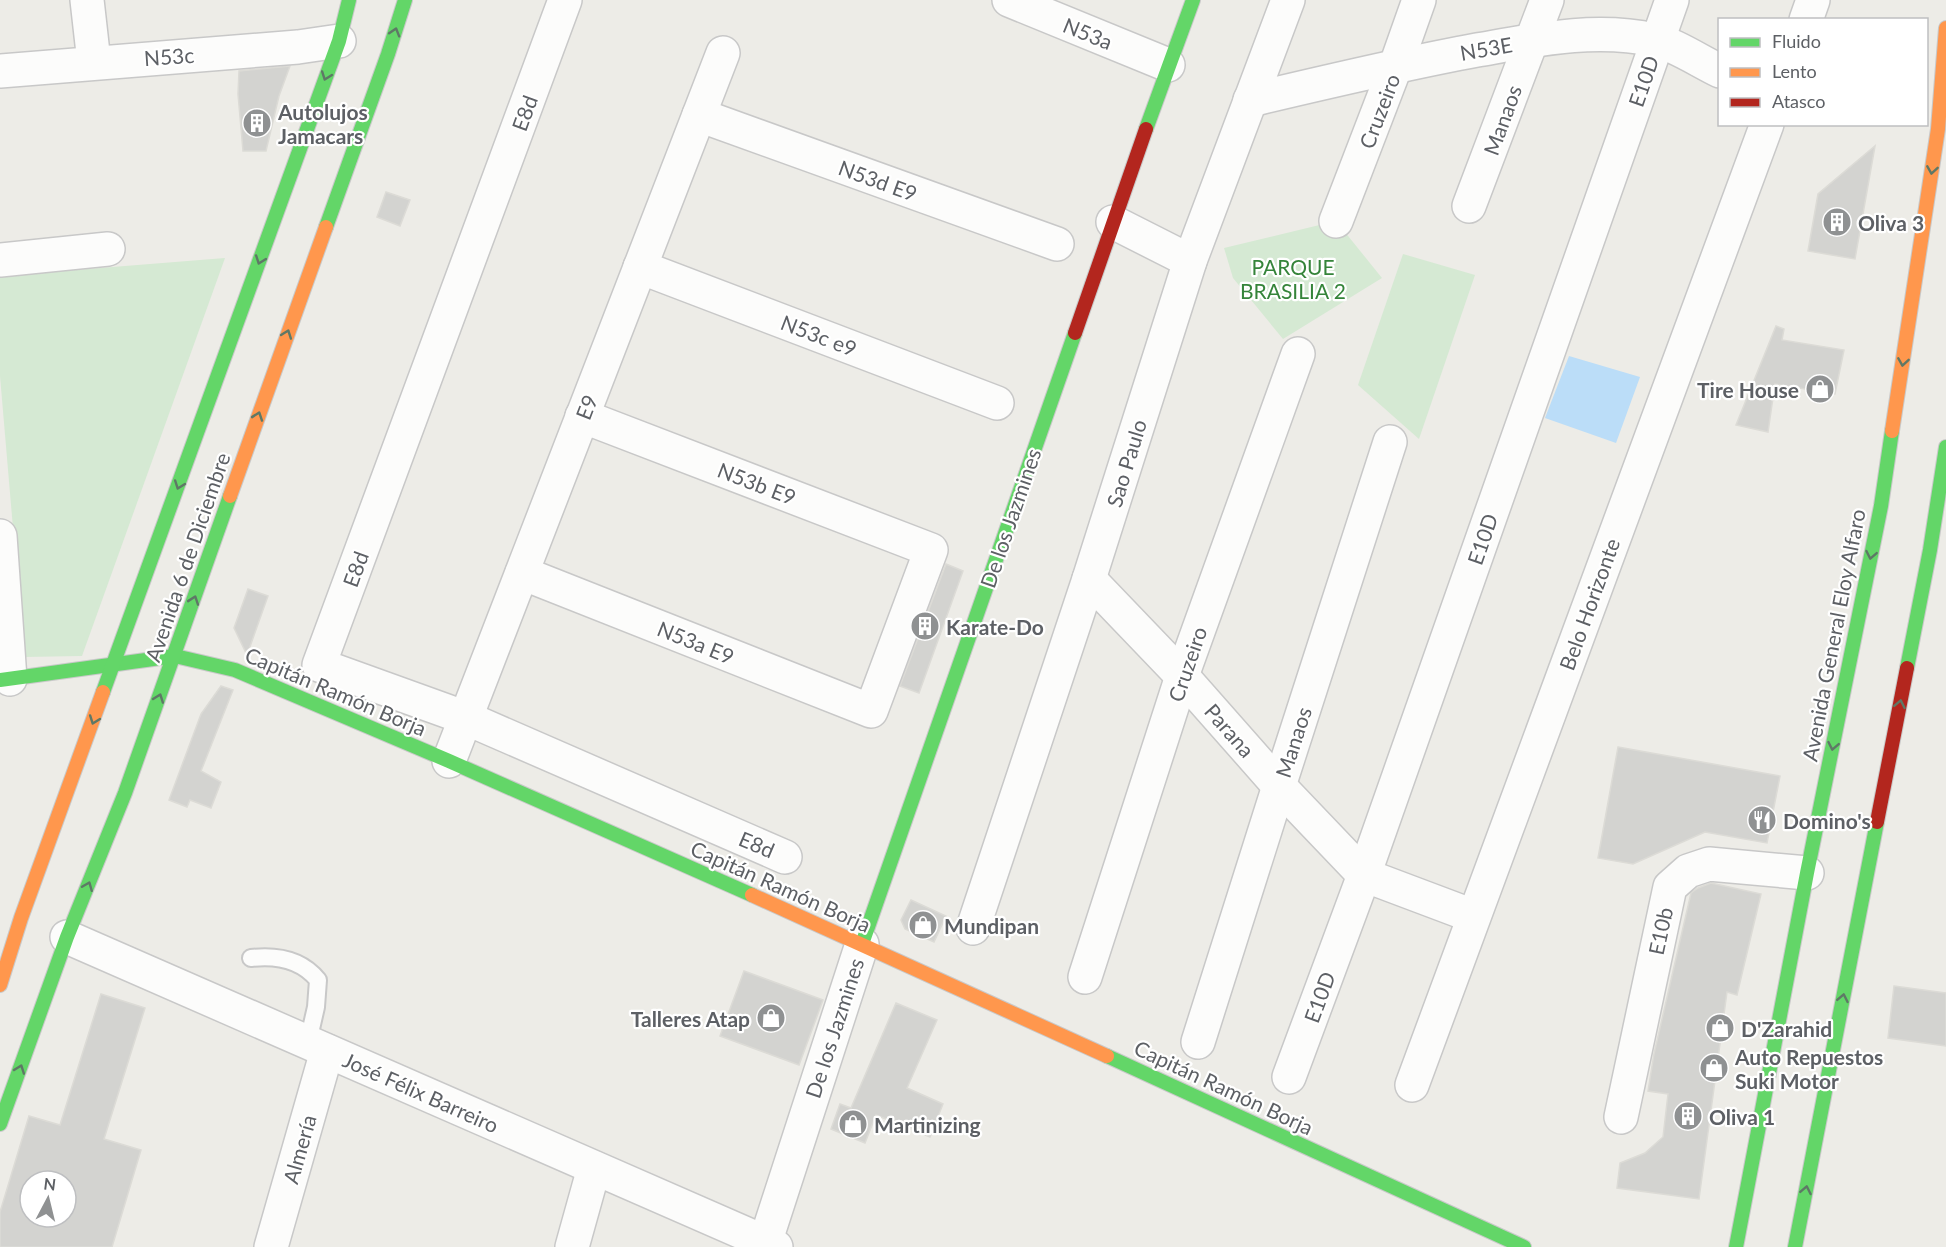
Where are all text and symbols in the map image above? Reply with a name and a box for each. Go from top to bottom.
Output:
street label: N53a [1060,12,1116,54]
legend [1718,18,1928,126]
one-way arrow [387,27,400,38]
text: Fluido [1772,30,1821,52]
street label: N53E [1458,31,1514,65]
street label: N53c [143,42,195,70]
street label: E10D [1623,52,1663,110]
text: Lento [1772,60,1817,82]
one-way arrow [320,70,333,81]
street label: Cruzeiro [1353,70,1405,152]
street label: Manaos [1478,82,1526,158]
text: Atasco [1772,90,1825,112]
street label: E8d [506,92,542,134]
place label: Autolujos Jamacars [277,99,368,148]
building icon: Autolujos Jamacars [241,107,273,139]
street label: N53d E9 [835,154,921,206]
one-way arrow [1926,165,1938,174]
building icon: Oliva 3 [1821,206,1853,238]
place label: Oliva 3 [1858,210,1924,235]
one-way arrow [255,254,268,265]
park label: PARQUE BRASILIA 2 [1240,254,1346,303]
street label: N53c e9 [778,309,860,361]
one-way arrow [279,329,292,340]
one-way arrow [1897,358,1909,367]
shop icon: Tire House [1804,373,1836,405]
place label: Tire House [1697,377,1799,402]
street label: E9 [570,391,602,423]
one-way arrow [250,411,263,422]
street label: Sao Paulo [1101,416,1151,510]
street label: De los Jazmines [974,445,1046,591]
street label: Avenida 6 de Diciembre [139,449,235,665]
street label: N53b E9 [714,457,800,509]
one-way arrow [174,479,186,490]
street label: Avenida General Eloy Alfaro [1796,507,1870,763]
street label: E10D [1462,510,1502,568]
street label: Belo Horizonte [1554,535,1624,673]
street label: E8d [337,548,373,590]
one-way arrow [1865,549,1878,559]
one-way arrow [187,595,199,606]
building icon: Karate-Do [909,610,941,642]
place label: Karate-Do [946,614,1044,639]
street label: N53a E9 [654,615,738,669]
street label: Cruzeiro [1163,623,1212,705]
street label: Capitán Ramón Borja [242,641,430,741]
one-way arrow [152,693,165,704]
street label: Parana [1200,698,1260,762]
one-way arrow [1893,699,1906,709]
street label: Manaos [1270,704,1316,780]
one-way arrow [88,714,101,725]
one-way arrow [1827,741,1840,751]
restaurant icon: Domino's [1746,804,1778,836]
place label: Domino's [1783,808,1871,833]
street label: E8d [736,825,778,863]
street label: Capitán Ramón Borja [687,835,875,937]
one-way arrow [80,881,93,892]
street label: E10b [1643,905,1677,957]
shop icon: Mundipan [907,909,939,941]
place label: Mundipan [944,913,1039,938]
street label: De los Jazmines [800,955,868,1101]
street label: E10D [1298,968,1340,1026]
one-way arrow [1836,993,1849,1003]
shop icon: Talleres Atap [755,1002,787,1034]
place label: Talleres Atap [631,1006,750,1031]
shop icon: D'Zarahid [1704,1012,1736,1044]
place label: D'Zarahid [1741,1016,1832,1041]
street label: Capitán Ramón Borja [1131,1035,1317,1139]
place label: Auto Repuestos Suki Motor [1734,1044,1883,1093]
street label: José Félix Barreiro [339,1046,503,1138]
shop icon: Auto Repuestos Suki Motor [1698,1052,1730,1084]
one-way arrow [12,1064,25,1075]
building icon: Oliva 1 [1672,1100,1704,1132]
place label: Oliva 1 [1709,1104,1775,1129]
shop icon: Martinizing [837,1108,869,1140]
street label: Almería [277,1112,321,1186]
place label: Martinizing [874,1112,981,1137]
north arrow [18,1169,78,1229]
text: N [43,1173,57,1194]
one-way arrow [1799,1185,1812,1195]

